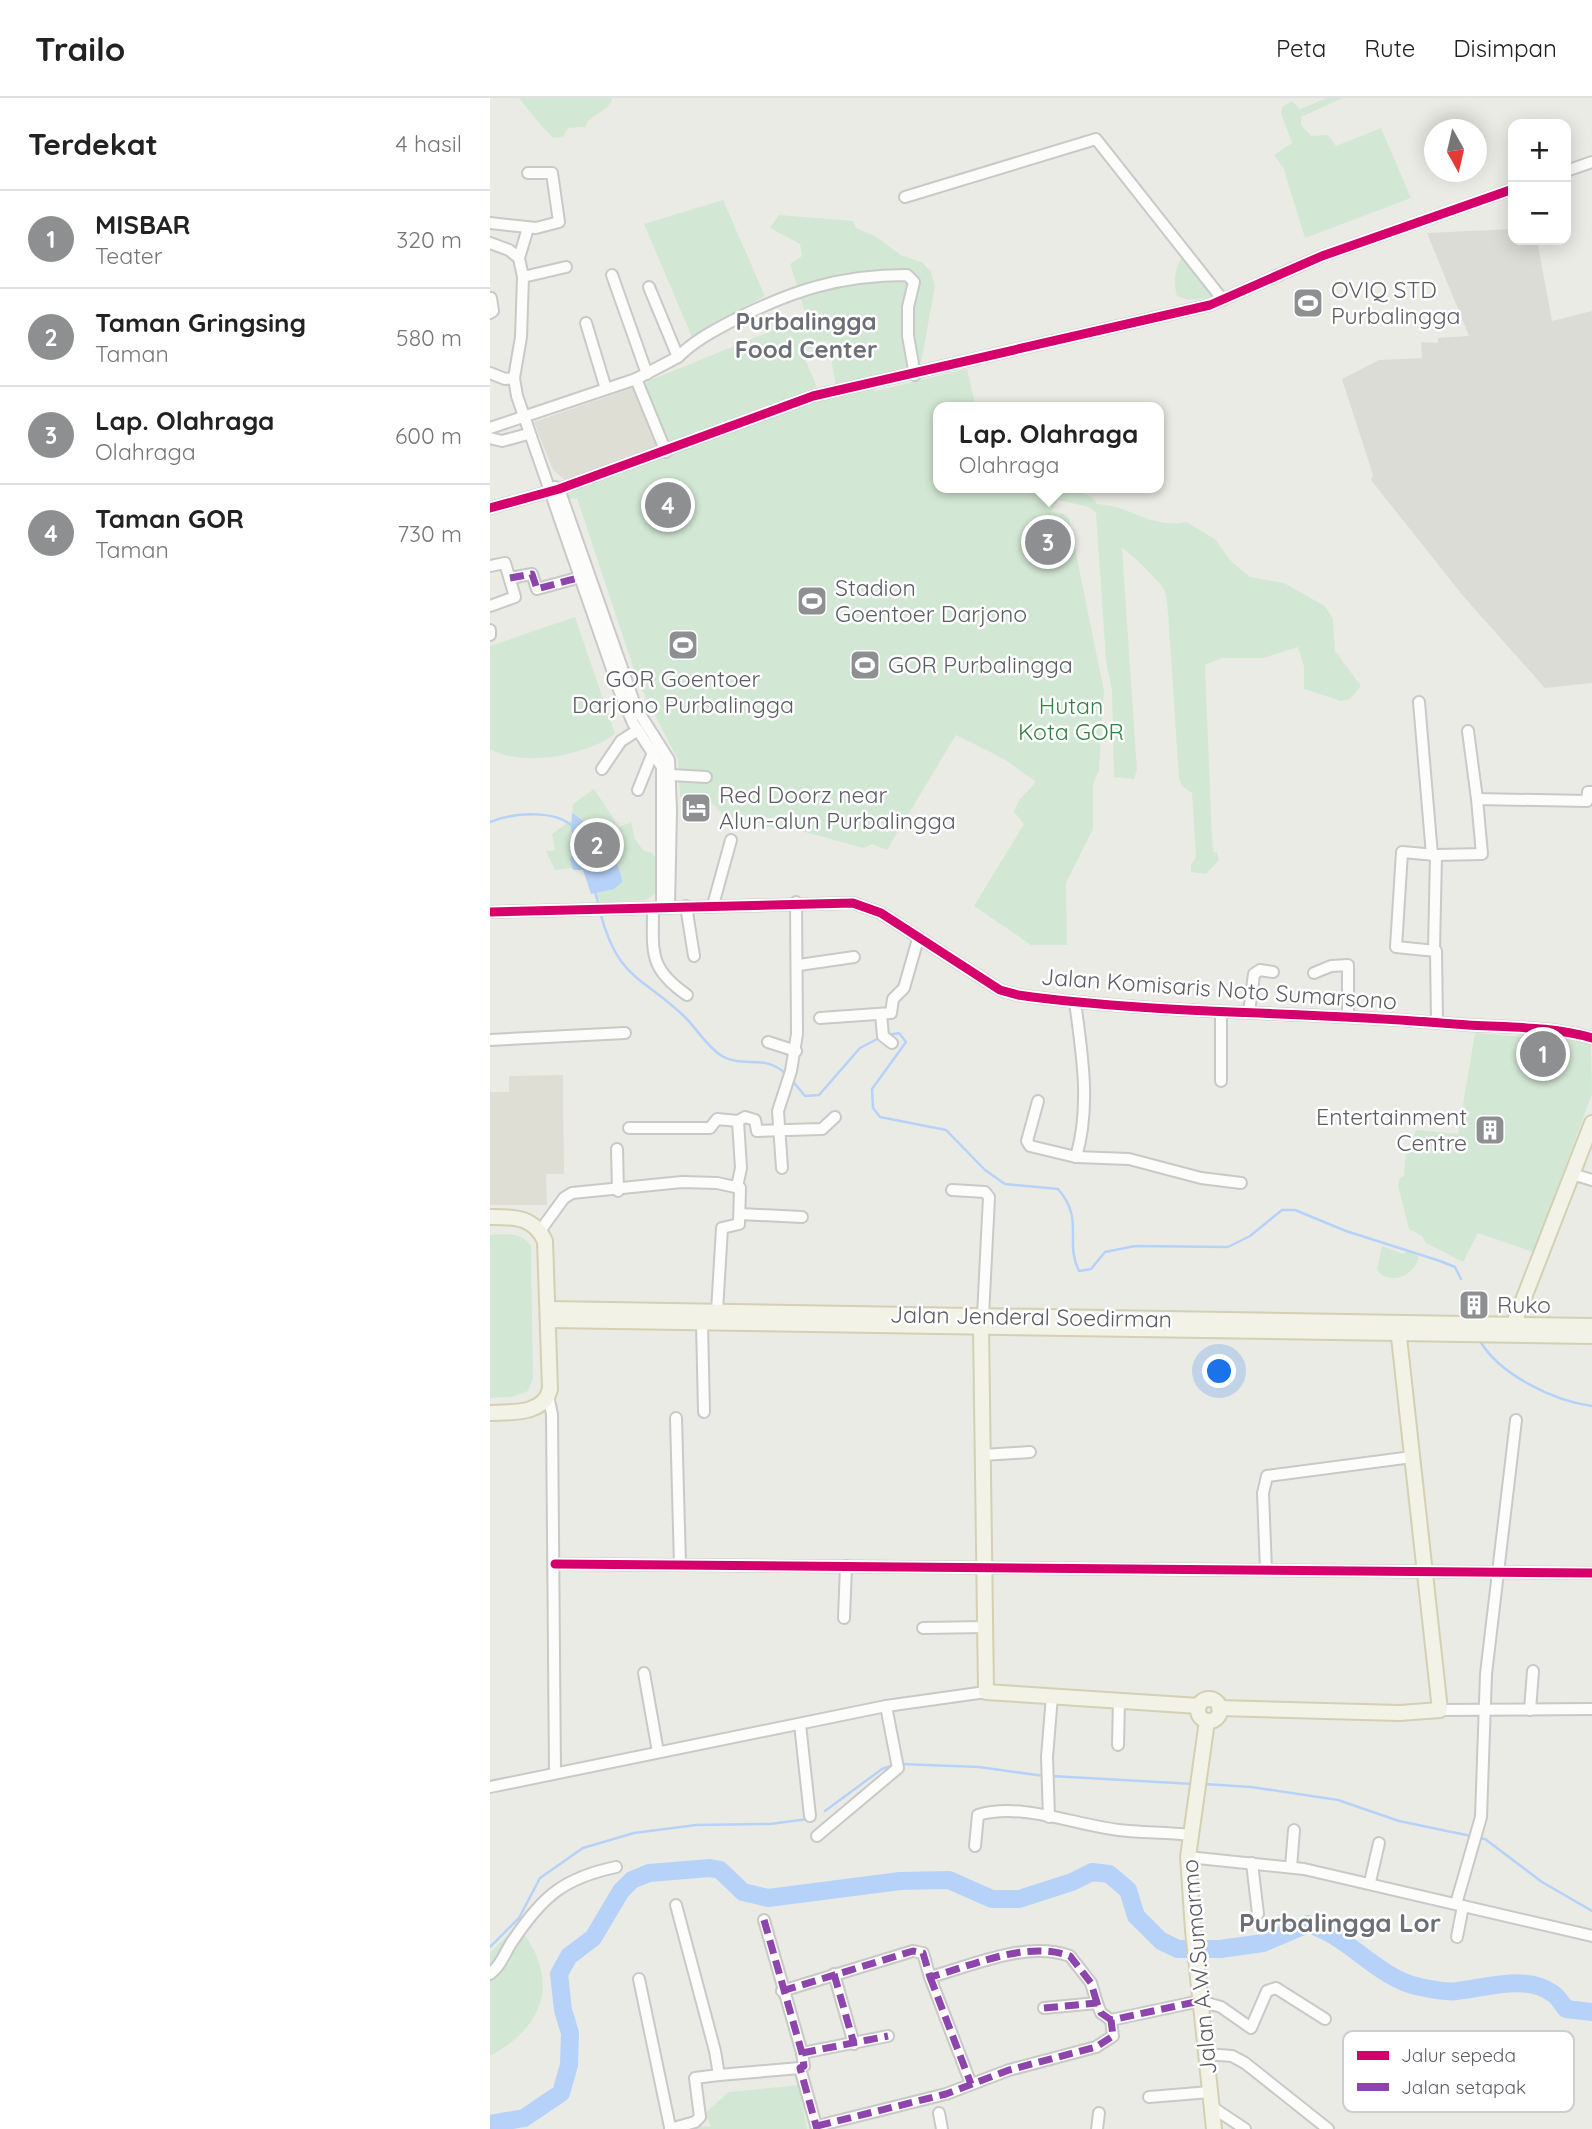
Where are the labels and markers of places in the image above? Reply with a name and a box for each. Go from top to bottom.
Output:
place label: OVIQ STD Purbalingga [1331,275,1460,330]
sports icon: OVIQ STD Purbalingga [1291,286,1325,320]
pin: 4 [645,479,691,531]
pin: 3 [1025,516,1071,568]
place label: Stadion Goentoer Darjono [835,573,1027,628]
sports icon: Stadion Goentoer Darjono [795,584,829,618]
sports icon: GOR Goentoer Darjono Purbalingga [666,628,700,662]
sports icon: GOR Purbalingga [848,648,882,682]
place label: GOR Purbalingga [888,650,1073,679]
place label: GOR Goentoer Darjono Purbalingga [572,664,794,719]
place label: Red Doorz near Alun-alun Purbalingga [719,780,956,835]
hotel icon: Red Doorz near Alun-alun Purbalingga [679,791,713,825]
pin: 2 [574,819,620,871]
pin: 1 [1520,1028,1566,1080]
place label: Entertainment Centre [1316,1102,1467,1157]
building icon: Entertainment Centre [1473,1113,1507,1147]
building icon: Ruko [1457,1288,1491,1322]
place label: Ruko [1497,1290,1551,1319]

